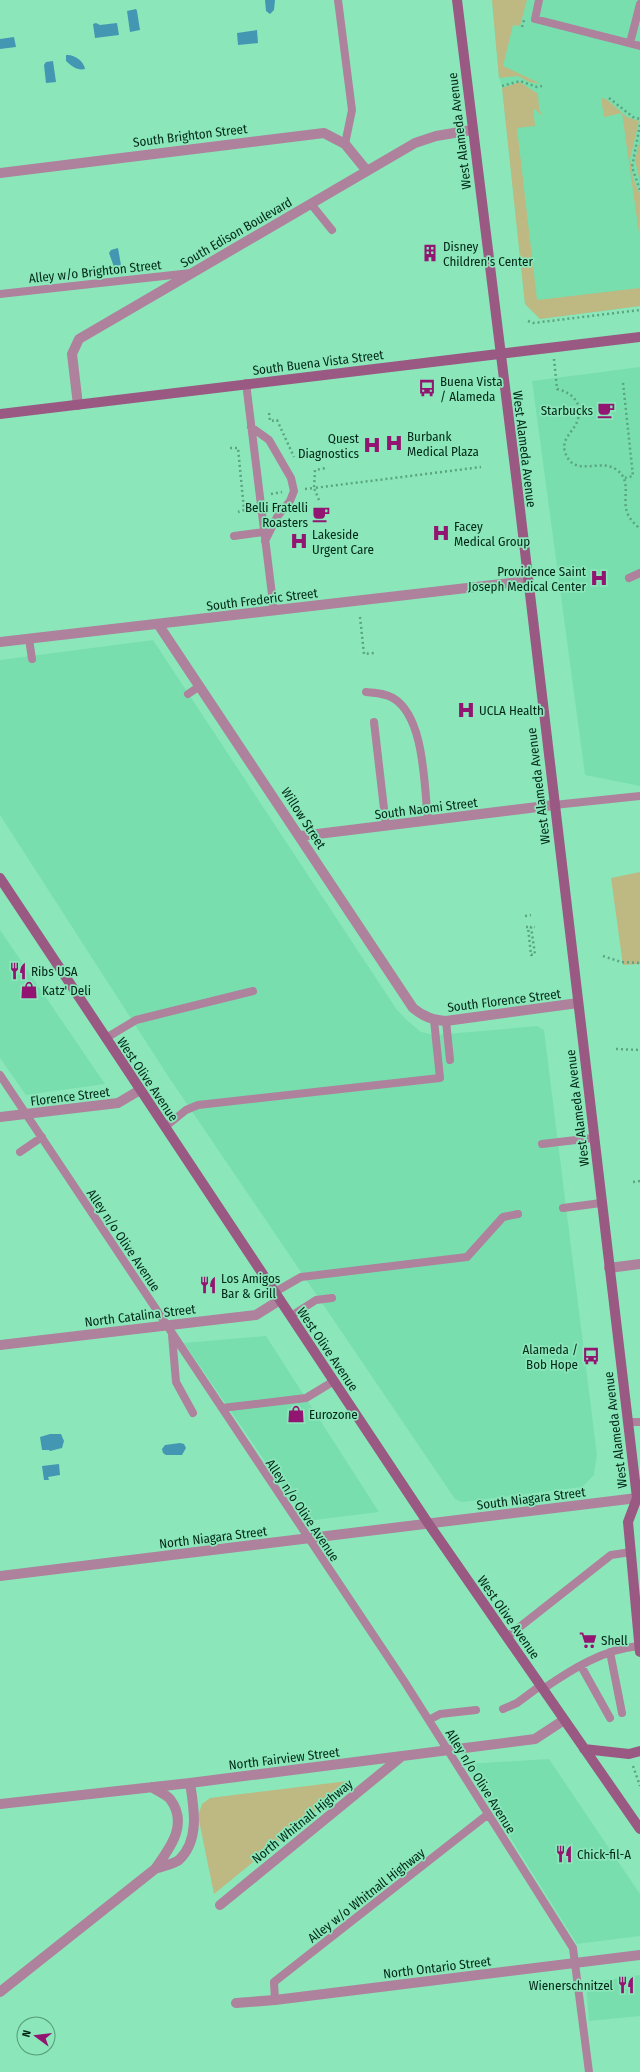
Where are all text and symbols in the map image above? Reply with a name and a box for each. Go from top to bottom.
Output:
street label: West Alameda Avenue [445,72,474,190]
street label: South Brighton Street [132,121,249,150]
street label: South Edison Boulevard [178,194,295,270]
place label: Disney Children's Center [443,239,533,269]
building icon: Disney Children's Center [420,243,440,263]
street label: Alley w/o Brighton Street [28,257,163,286]
street label: South Buena Vista Street [252,347,385,378]
place label: Buena Vista / Alameda [440,374,503,404]
bus stop icon: Buena Vista / Alameda [417,378,437,398]
street label: West Alameda Avenue [510,390,539,508]
cafe icon: Starbucks [596,400,616,420]
place label: Starbucks [541,403,593,418]
place label: Burbank Medical Plaza [407,429,479,459]
place label: Quest Diagnostics [298,431,360,461]
hospital icon: Burbank Medical Plaza [384,433,404,453]
hospital icon: Quest Diagnostics [362,435,382,455]
place label: Belli Fratelli Roasters [245,500,308,530]
cafe icon: Belli Fratelli Roasters [311,504,331,524]
place label: Facey Medical Group [454,519,530,549]
hospital icon: Facey Medical Group [431,523,451,543]
place label: Lakeside Urgent Care [312,527,374,557]
hospital icon: Lakeside Urgent Care [289,531,309,551]
place label: Providence Saint Joseph Medical Center [468,564,587,594]
hospital icon: Providence Saint Joseph Medical Center [589,568,609,588]
street label: South Frederic Street [206,585,319,614]
hospital icon: UCLA Health [456,700,476,720]
place label: UCLA Health [479,703,544,718]
street label: West Alameda Avenue [524,727,553,845]
street label: Willow Street [278,785,329,852]
street label: South Naomi Street [374,795,479,822]
restaurant icon: Ribs USA [8,961,28,981]
place label: Ribs USA [31,964,78,979]
shop icon: Katz' Deli [19,980,39,1000]
place label: Katz' Deli [42,983,91,998]
street label: South Florence Street [446,986,562,1015]
street label: West Olive Avenue [114,1034,181,1124]
street label: West Alameda Avenue [563,1049,592,1167]
street label: Florence Street [29,1084,111,1109]
street label: Alley n/o Olive Avenue [84,1186,163,1294]
place label: Los Amigos Bar & Grill [221,1271,281,1301]
restaurant icon: Los Amigos Bar & Grill [198,1275,218,1295]
street label: North Catalina Street [84,1301,197,1330]
street label: West Olive Avenue [294,1304,361,1394]
place label: Alameda / Bob Hope [523,1342,578,1372]
bus stop icon: Alameda / Bob Hope [581,1346,601,1366]
street label: West Alameda Avenue [601,1371,630,1489]
shop icon: Eurozone [286,1404,306,1424]
place label: Eurozone [309,1407,358,1422]
street label: Alley n/o Olive Avenue [263,1456,342,1564]
street label: South Niagara Street [476,1484,587,1513]
street label: North Niagara Street [158,1523,269,1552]
street label: West Olive Avenue [474,1573,543,1662]
supermarket icon: Shell [578,1630,598,1650]
place label: Shell [601,1633,628,1648]
street label: Alley n/o Olive Avenue [442,1726,519,1836]
street label: North Fairview Street [228,1744,341,1773]
street label: North Whitnall Highway [249,1776,356,1867]
restaurant icon: Chick-fil-A [554,1844,574,1864]
street label: Alley w/o Whitnall Highway [305,1845,428,1946]
place label: Chick-fil-A [577,1847,631,1862]
street label: North Ontario Street [382,1953,493,1982]
restaurant icon: Wienerschnitzel [616,1975,636,1995]
place label: Wienerschnitzel [529,1978,614,1993]
north arrow [16,2016,56,2056]
text: N [20,2029,34,2038]

